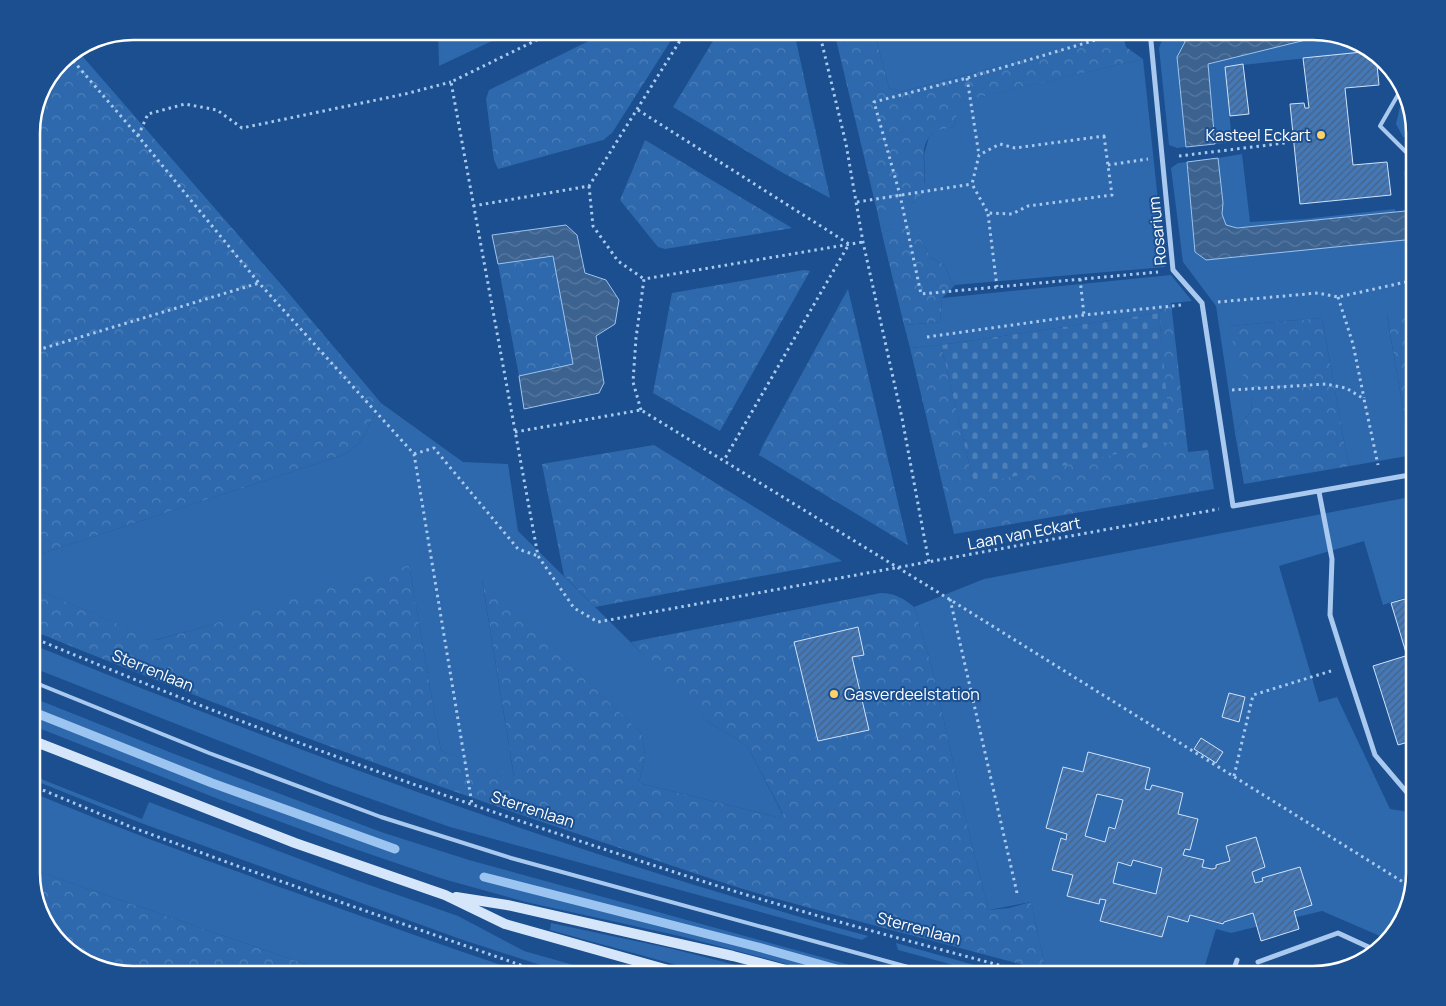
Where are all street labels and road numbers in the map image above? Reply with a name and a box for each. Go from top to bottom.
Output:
street label: Rosarium [1142,195,1172,267]
street label: Laan van Eckart [966,511,1082,555]
street label: Sterrenlaan [109,644,197,696]
street label: Sterrenlaan [489,785,577,833]
street label: Sterrenlaan [874,906,964,950]

